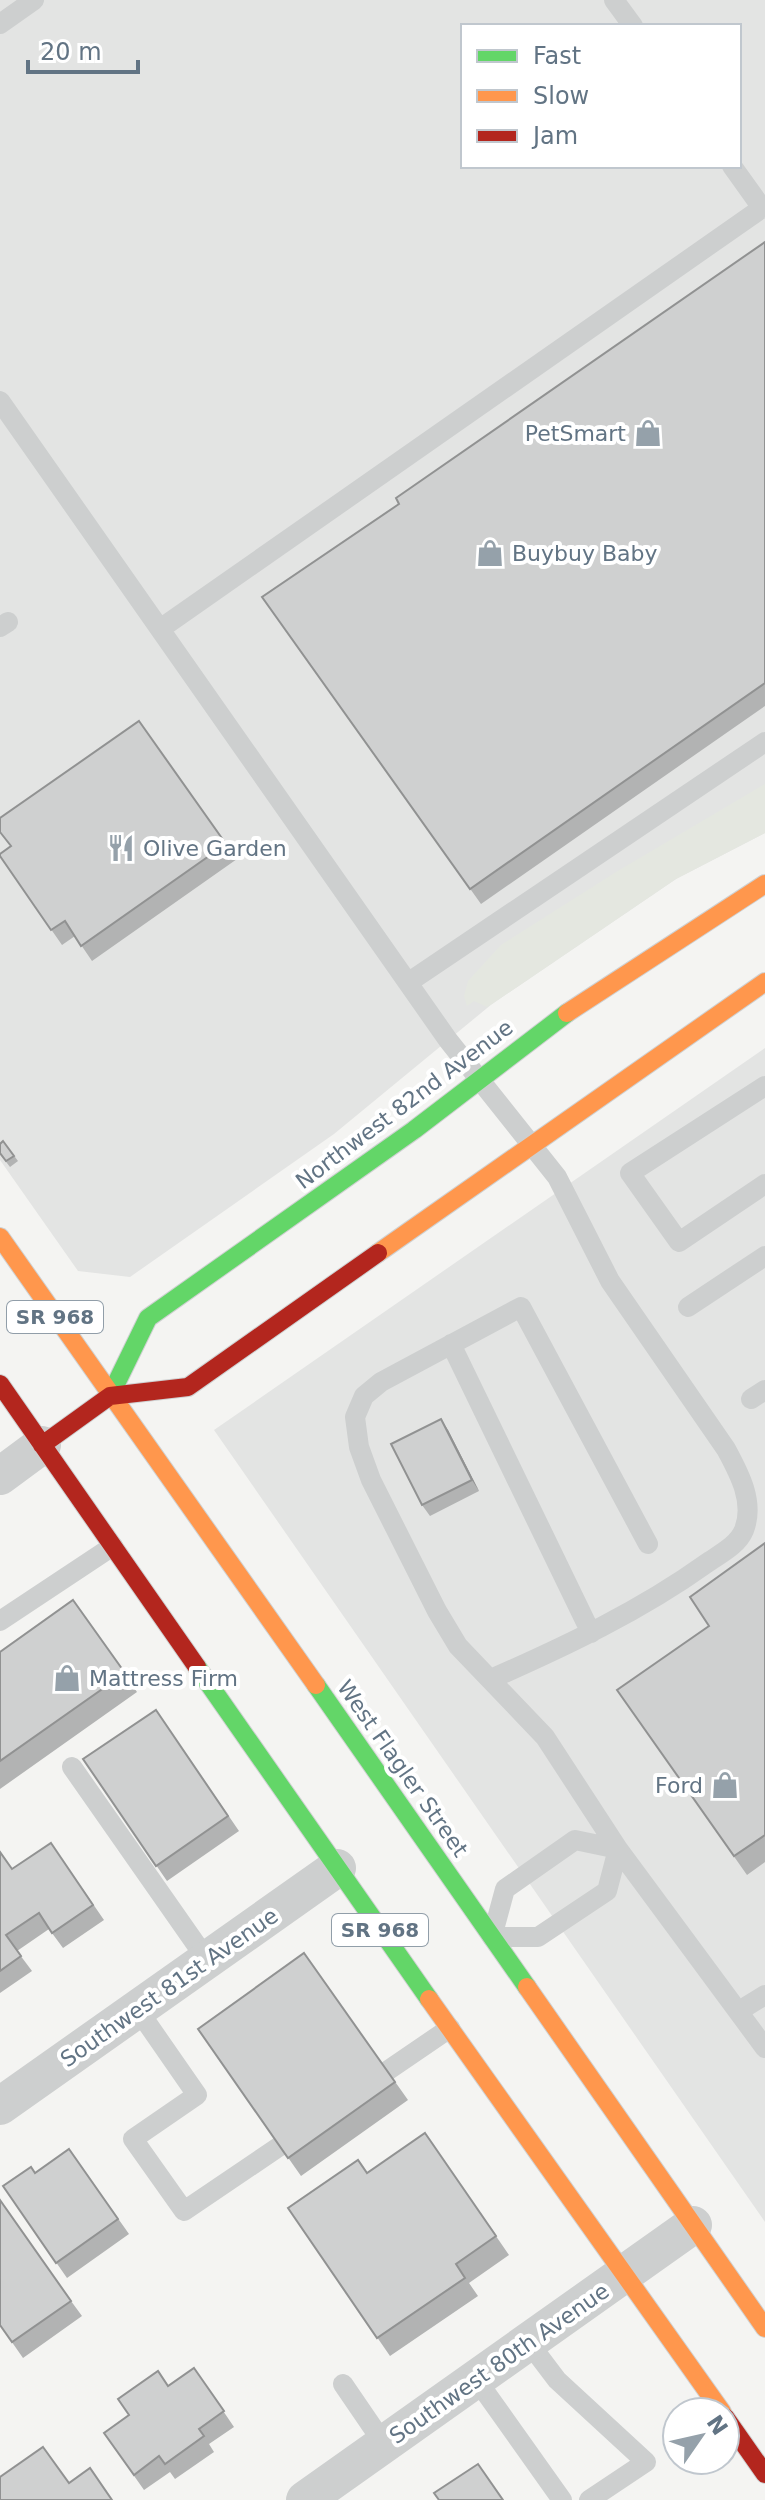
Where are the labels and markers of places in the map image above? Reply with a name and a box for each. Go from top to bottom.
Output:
shop icon: PetSmart [633,418,663,448]
place label: PetSmart [525,421,626,446]
shop icon: Buybuy Baby [475,538,505,568]
place label: Buybuy Baby [512,541,658,566]
restaurant icon: Olive Garden [106,833,136,863]
place label: Olive Garden [143,836,287,861]
shop icon: Mattress Firm [52,1663,82,1693]
place label: Mattress Firm [89,1666,238,1691]
shop icon: Ford [710,1770,740,1800]
place label: Ford [655,1773,703,1798]

